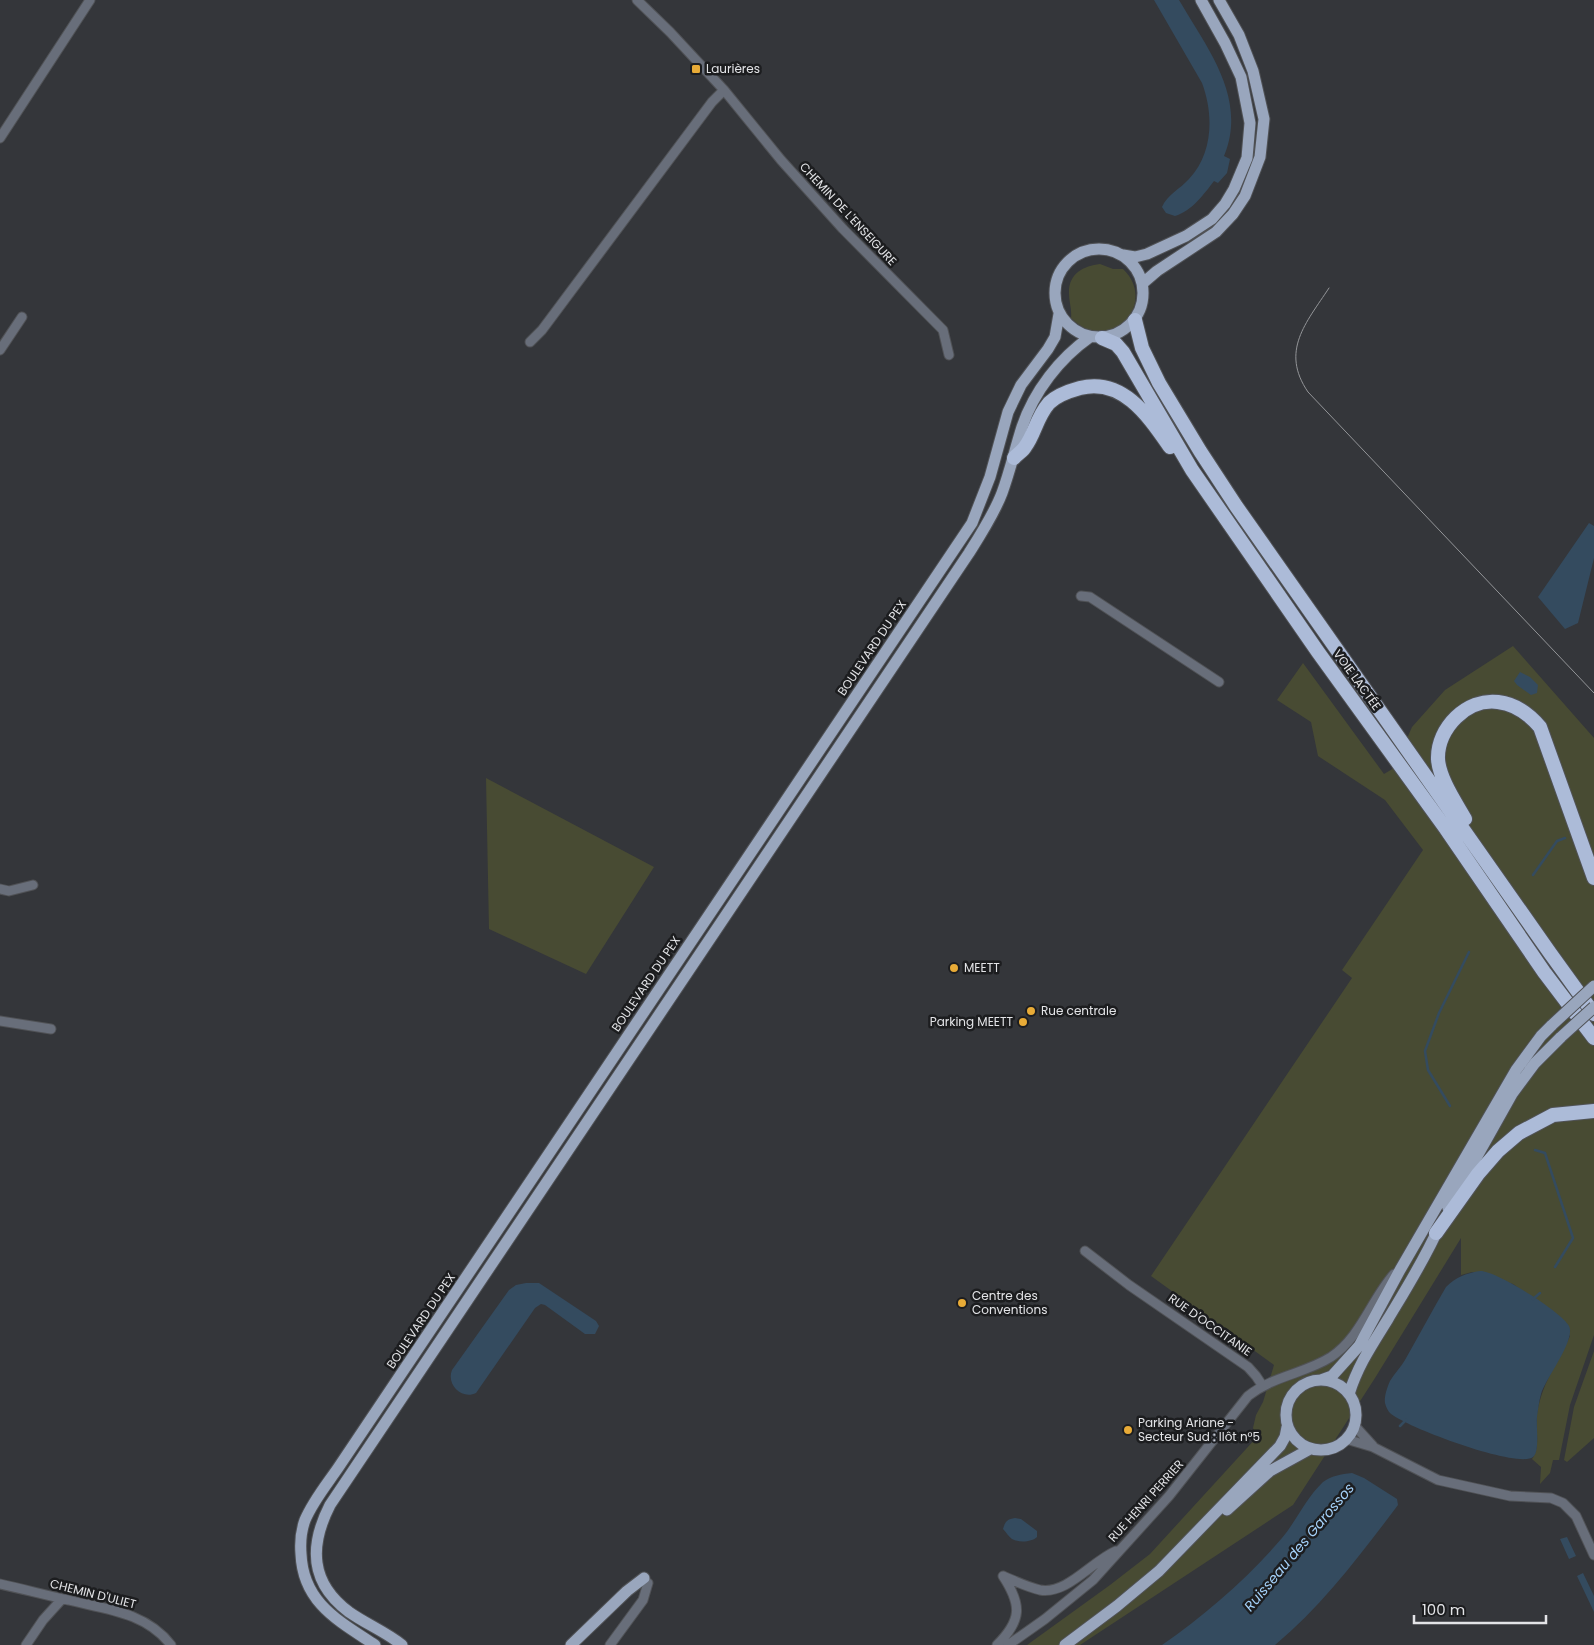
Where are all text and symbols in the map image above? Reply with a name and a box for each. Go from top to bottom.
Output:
place label: Laurières [706,60,760,77]
marker: Laurières [690,63,702,75]
street label: CHEMIN DE L'ENSEIGURE [796,158,901,269]
street label: BOULEVARD DU PEX [833,597,910,699]
street label: VOIE LACTÉE [1330,646,1385,714]
street label: BOULEVARD DU PEX [607,933,684,1035]
place label: MEETT [964,959,1000,976]
marker: MEETT [948,962,960,974]
place label: Rue centrale [1041,1002,1116,1019]
marker: Rue centrale [1025,1005,1037,1017]
place label: Parking MEETT [930,1013,1014,1030]
marker: Parking MEETT [1017,1016,1029,1028]
street label: BOULEVARD DU PEX [382,1270,459,1372]
place label: Centre des Conventions [972,1287,1047,1318]
street label: RUE D'OCCITANIE [1165,1289,1255,1360]
marker: Centre des Conventions [956,1297,968,1309]
place label: Parking Ariane - Secteur Sud : Ilôt n°5 [1138,1414,1260,1445]
marker: Parking Ariane - Secteur Sud : Ilôt n°5 [1122,1424,1134,1436]
street label: RUE HENRI PERRIER [1104,1456,1187,1545]
water label: Ruisseau des Garossos [1239,1479,1359,1615]
street label: CHEMIN D'ULIET [48,1575,138,1613]
scale bar [1414,1592,1546,1624]
text: 100 m [1422,1599,1465,1620]

